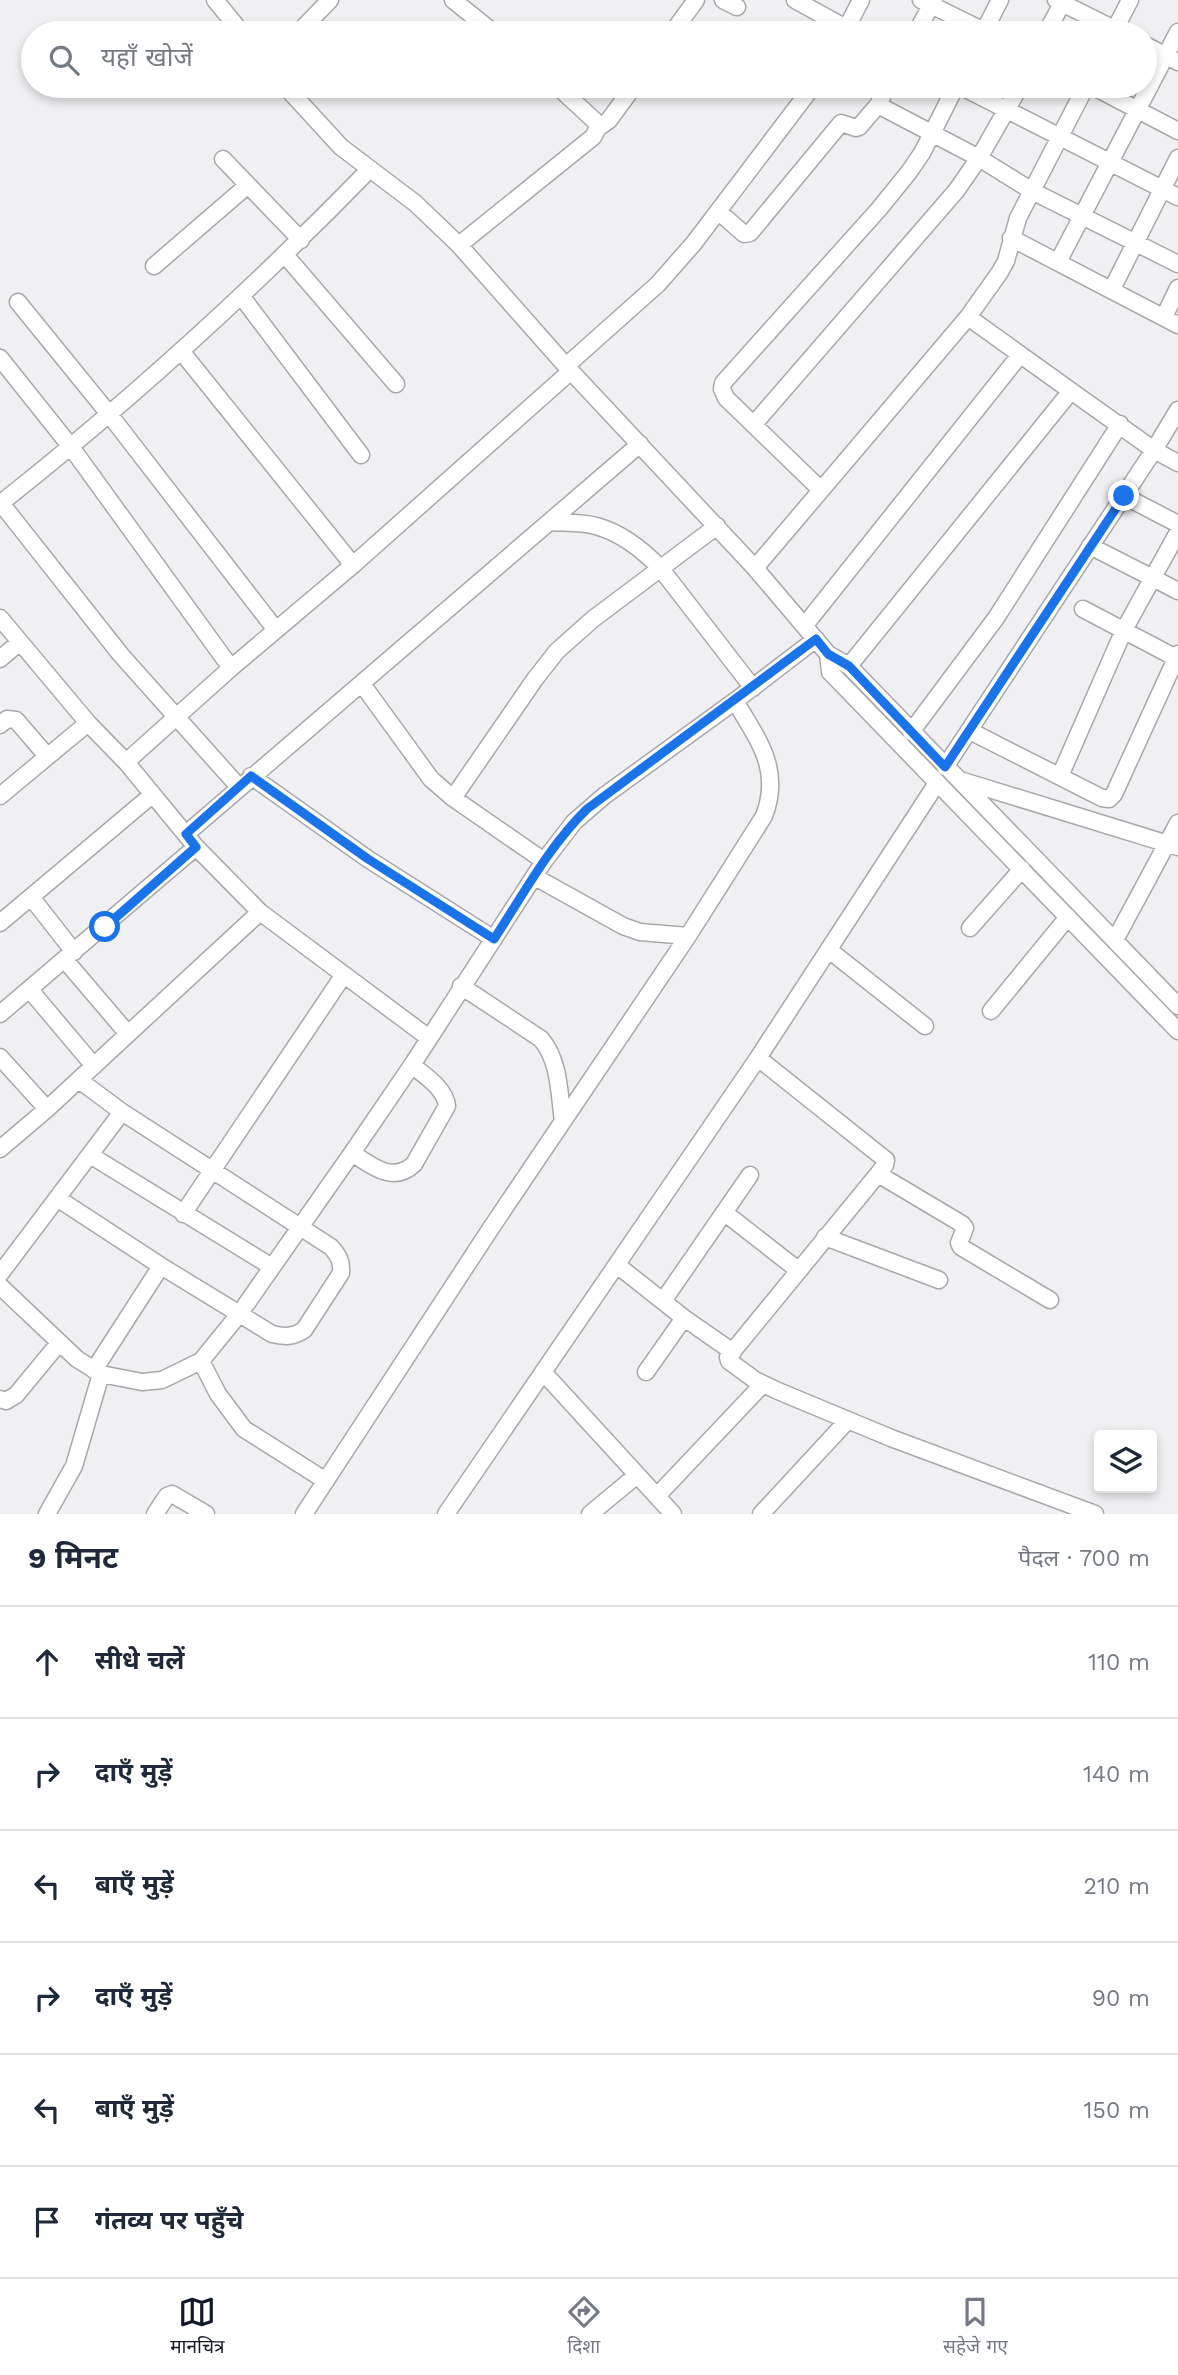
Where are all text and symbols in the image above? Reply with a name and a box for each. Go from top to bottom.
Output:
search box [21,21,1157,98]
icon: search [45,41,83,79]
text: यहाँ खोजें [101,42,193,72]
route end [1108,480,1139,511]
route start [89,911,120,942]
map controls [1094,1430,1157,1493]
button: layers [1094,1430,1157,1493]
text: 9 मिनट [28,1540,118,1575]
text: पैदल · 700 m [1018,1545,1150,1572]
icon: ahead [28,1643,66,1681]
text: सीधे चलें [95,1645,184,1675]
text: 110 m [1088,1649,1150,1676]
icon: right [28,1755,66,1793]
text: दाएँ मुड़ें [95,1757,172,1787]
text: 140 m [1083,1761,1150,1788]
icon: left [28,1867,66,1905]
text: बाएँ मुड़ें [95,1869,174,1899]
text: 210 m [1084,1873,1150,1900]
icon: right [28,1979,66,2017]
text: दाएँ मुड़ें [95,1981,172,2011]
text: 90 m [1092,1985,1150,2012]
icon: left [28,2091,66,2129]
text: बाएँ मुड़ें [95,2093,174,2123]
text: 150 m [1084,2097,1150,2124]
icon: arrive [28,2203,66,2241]
text: गंतव्य पर पहुँचे [95,2205,244,2235]
tab: मानचित्र [170,2293,224,2361]
tab: दिशा [565,2293,603,2361]
tab: सहेजे गए [943,2293,1008,2361]

